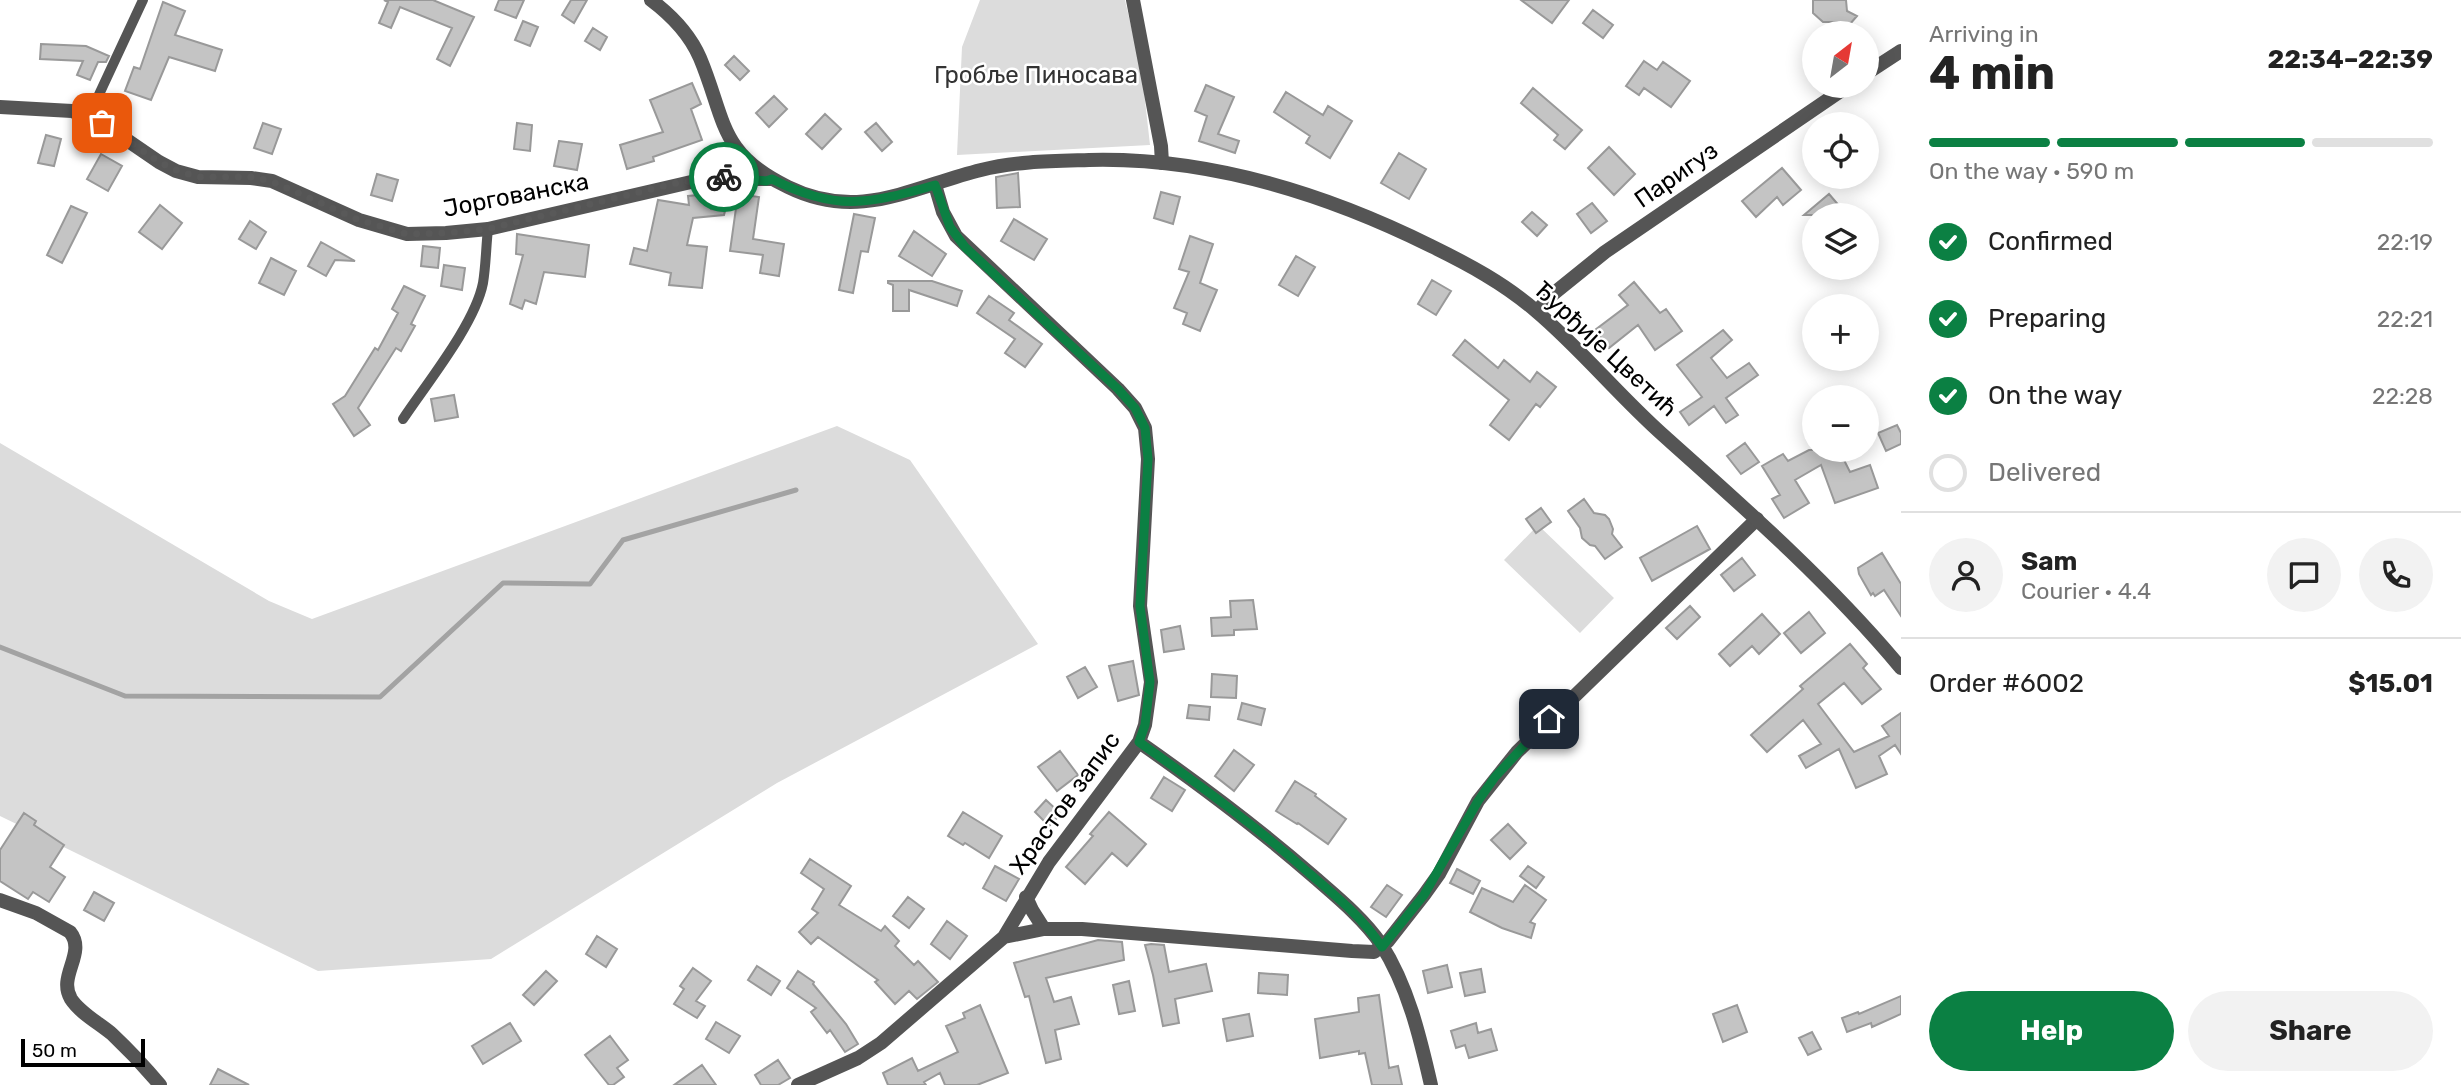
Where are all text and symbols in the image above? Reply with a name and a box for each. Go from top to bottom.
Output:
text: Arriving in [1929,20,2039,48]
north arrow [1802,21,1880,98]
map controls [1802,21,1879,462]
text: 22:34–22:39 [2267,44,2433,75]
text: 4 min [1929,46,2055,101]
park label: Гробље Пиносава [934,61,1138,89]
pin [72,93,132,153]
icon: bag [83,104,121,142]
button: locate [1802,112,1879,189]
street label: Паригуз [1629,136,1723,214]
courier [689,142,759,212]
text: On the way · 590 m [1929,157,2134,185]
icon: bike [705,158,743,196]
street label: Јоргованска [441,167,591,223]
button: layers [1802,203,1879,280]
icon: check [1929,223,1967,261]
text: Confirmed [1988,226,2113,257]
text: 22:19 [2377,228,2433,256]
street label: Ђурђије Цветић [1529,276,1683,422]
button: + [1802,294,1879,371]
icon: check [1929,300,1967,338]
text: Preparing [1988,303,2106,334]
text: 22:21 [2377,305,2433,333]
icon: check [1929,377,1967,415]
text: On the way [1988,380,2122,411]
text: 22:28 [2372,382,2433,410]
button: − [1802,385,1879,462]
text: Delivered [1988,457,2101,488]
button: person [1929,538,2003,612]
button: chat [2267,538,2341,612]
button: phone [2359,538,2433,612]
text: Sam [2021,546,2077,577]
text: Courier · 4.4 [2021,577,2151,605]
text: Order #6002 [1929,668,2084,699]
text: $15.01 [2348,668,2433,699]
pin [1519,689,1579,749]
icon: home [1530,700,1568,738]
street label: Храстов запис [1004,726,1126,880]
button: Help [1929,991,2174,1071]
button: Share [2188,991,2433,1071]
scale bar [21,1036,145,1068]
text: 50 m [32,1039,77,1062]

